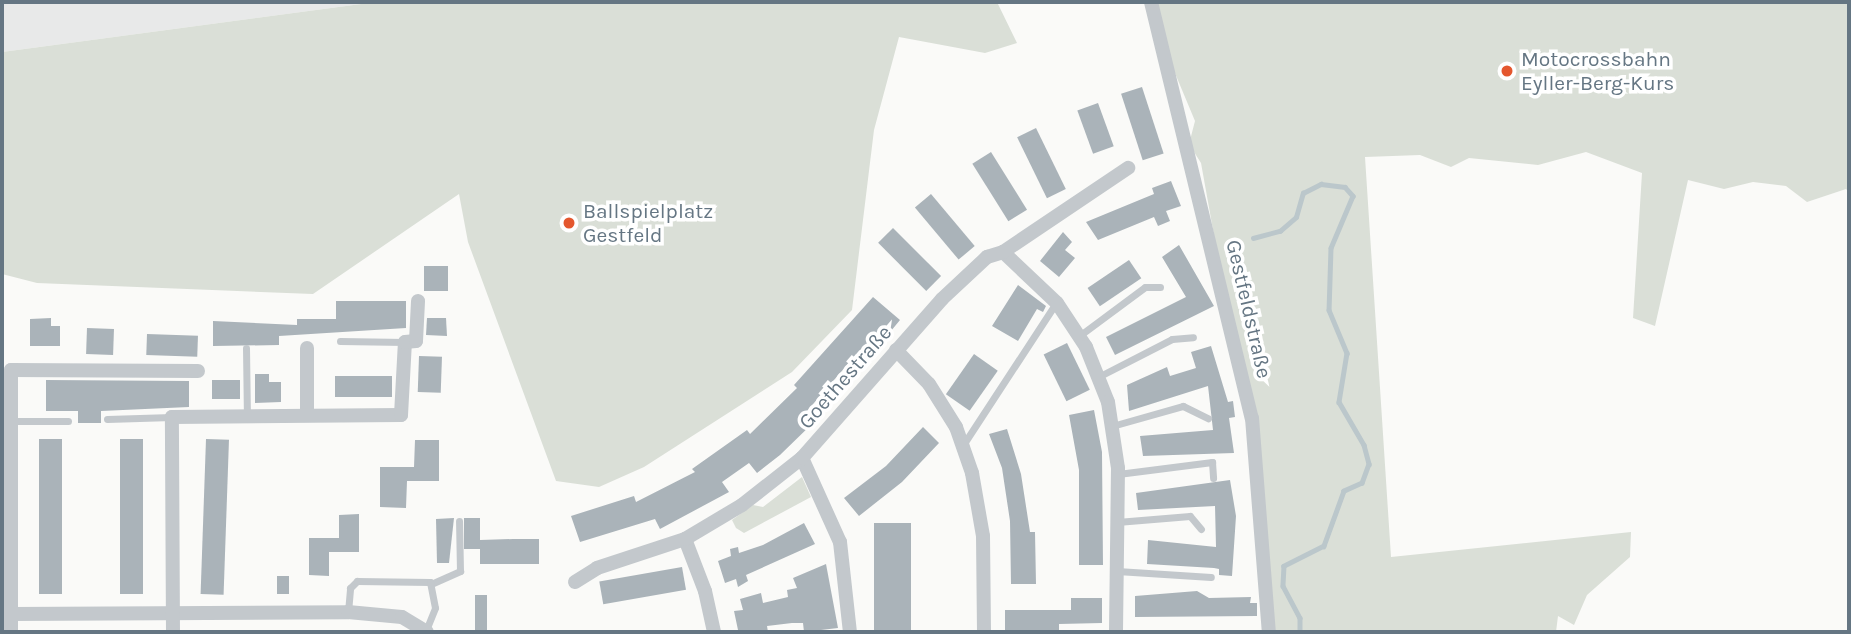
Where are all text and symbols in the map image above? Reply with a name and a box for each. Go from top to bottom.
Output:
place label: Motocrossbahn Eyller-Berg-Kurs [1521,46,1674,96]
marker: Motocrossbahn Eyller-Berg-Kurs [1499,63,1515,79]
place label: Ballspielplatz Gestfeld [583,198,713,248]
marker: Ballspielplatz Gestfeld [561,215,577,231]
street label: Gestfeldstraße [1221,237,1277,381]
street label: Goethestraße [793,320,897,434]

